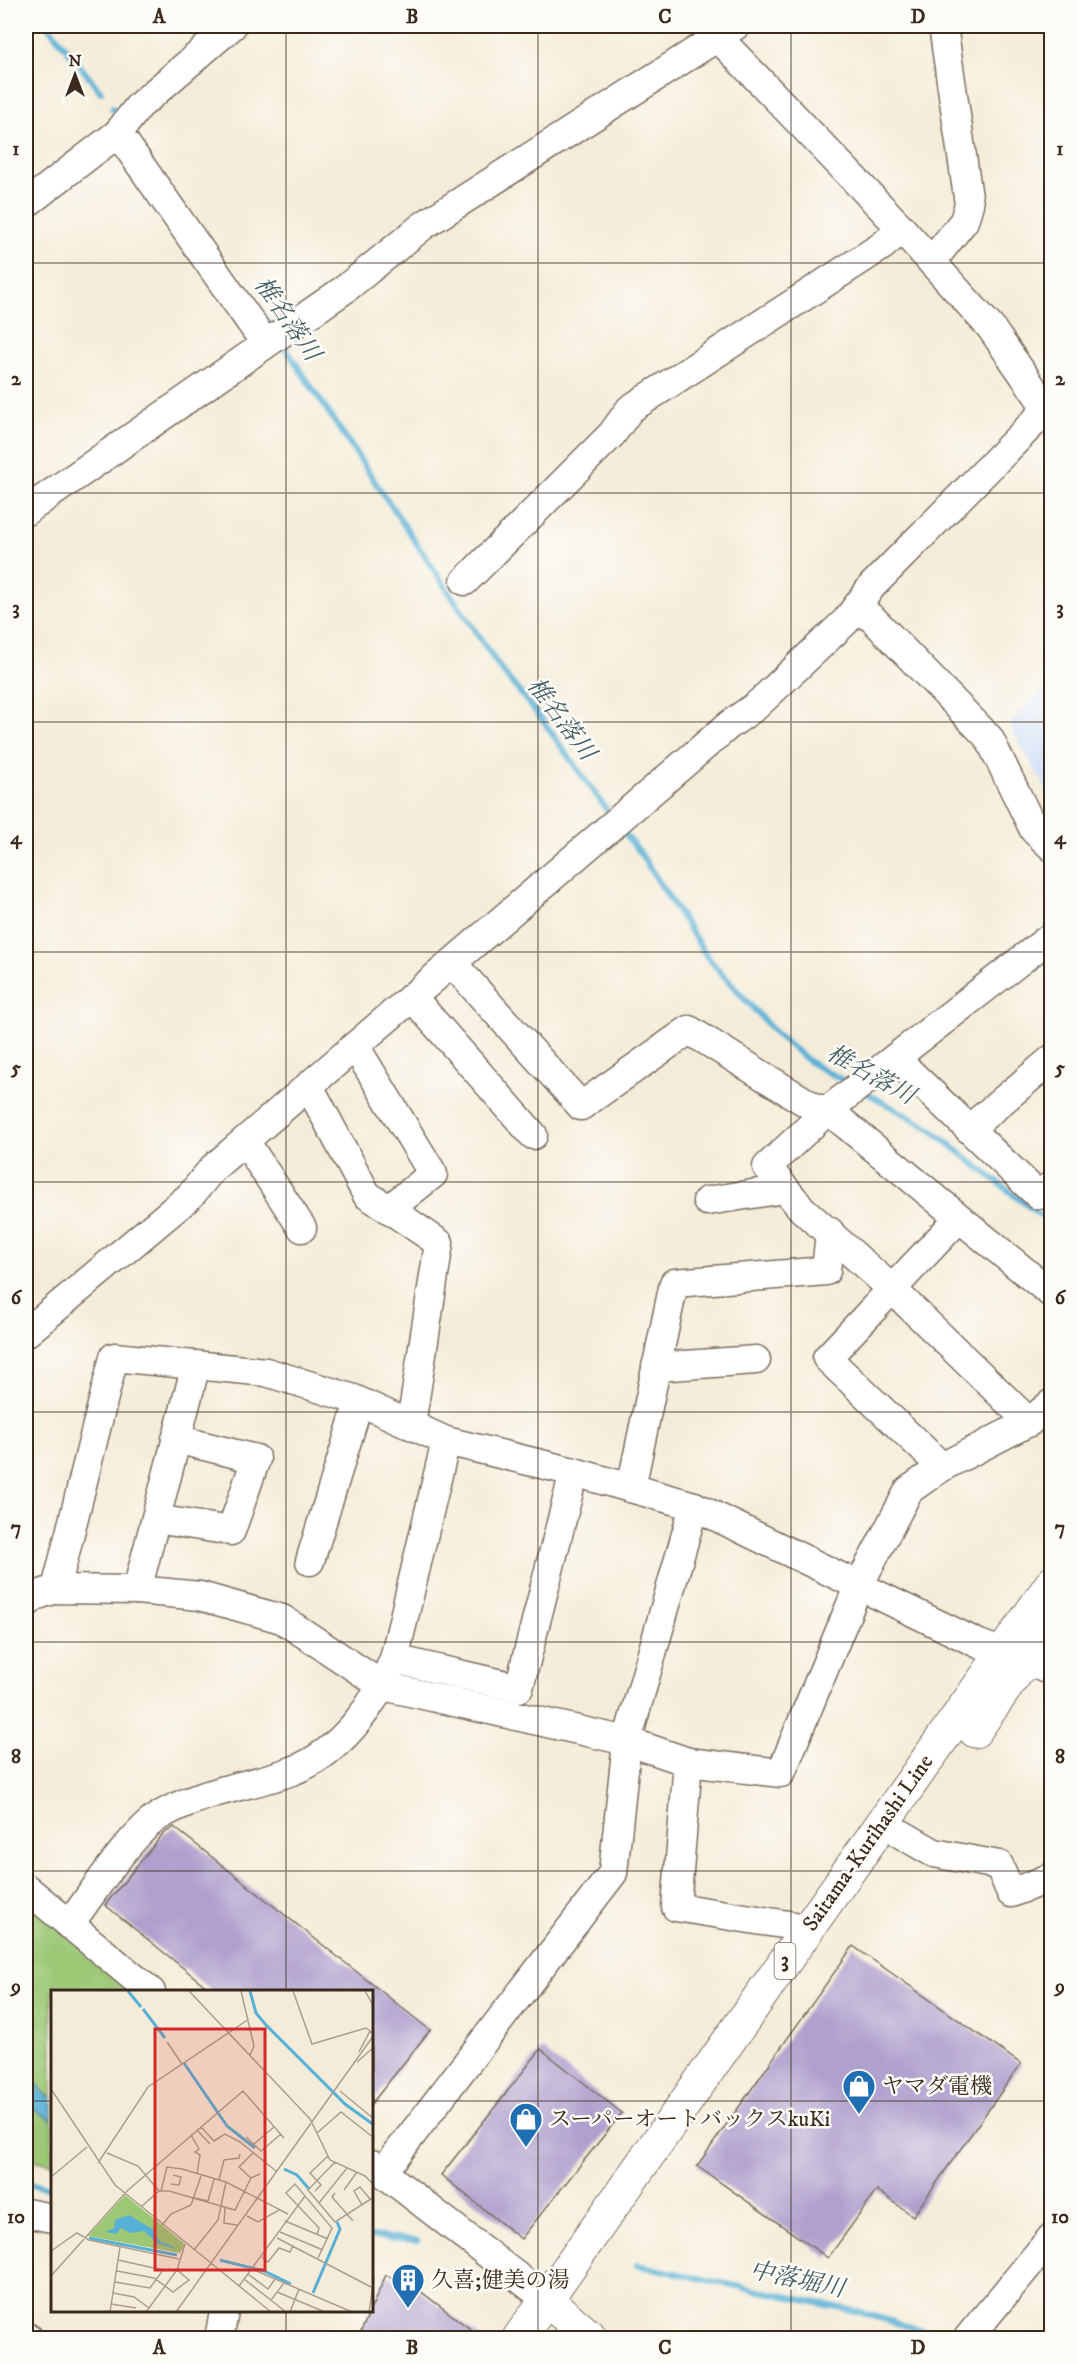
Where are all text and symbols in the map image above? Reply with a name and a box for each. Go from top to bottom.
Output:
text: A [152,5,167,30]
text: B [406,5,418,30]
text: C [658,5,672,30]
text: D [911,5,926,30]
north arrow [45,45,105,105]
text: N [68,51,82,71]
text: 1 [12,137,20,162]
text: 1 [1056,137,1064,162]
water label: 椎名落川 [247,271,329,369]
text: 2 [11,367,22,392]
text: 2 [1055,367,1066,392]
text: 3 [12,596,20,621]
text: 3 [1056,596,1064,621]
water label: 椎名落川 [520,672,604,769]
text: 4 [10,826,23,851]
text: 4 [1054,826,1067,851]
water label: 椎名落川 [822,1039,923,1113]
text: 5 [10,1056,21,1081]
text: 5 [1054,1056,1065,1081]
text: 6 [11,1286,23,1311]
text: 6 [1055,1286,1067,1311]
text: 7 [11,1516,21,1541]
text: 7 [1055,1516,1065,1541]
text: 8 [11,1745,21,1770]
text: 8 [1055,1745,1065,1770]
street label: Saitama-Kurihashi Line [797,1749,939,1937]
road number: 3 [774,1943,796,1979]
text: 9 [9,1975,21,2000]
text: 9 [1053,1975,1065,2000]
inset map [51,1990,374,2313]
shop icon: ヤマダ電機 [841,2068,877,2115]
place label: ヤマダ電機 [882,2073,992,2100]
shop icon: スーパーオートバックスkuKi [508,2101,544,2148]
place label: スーパーオートバックスkuKi [549,2106,830,2133]
text: 10 [7,2205,25,2230]
text: 10 [1051,2205,1069,2230]
water label: 中落堀川 [747,2255,850,2305]
building icon: 久喜;健美の湯 [390,2262,426,2309]
place label: 久喜;健美の湯 [431,2267,570,2294]
text: A [152,2336,167,2361]
text: B [406,2336,418,2361]
text: C [658,2336,672,2361]
text: D [911,2336,926,2361]

